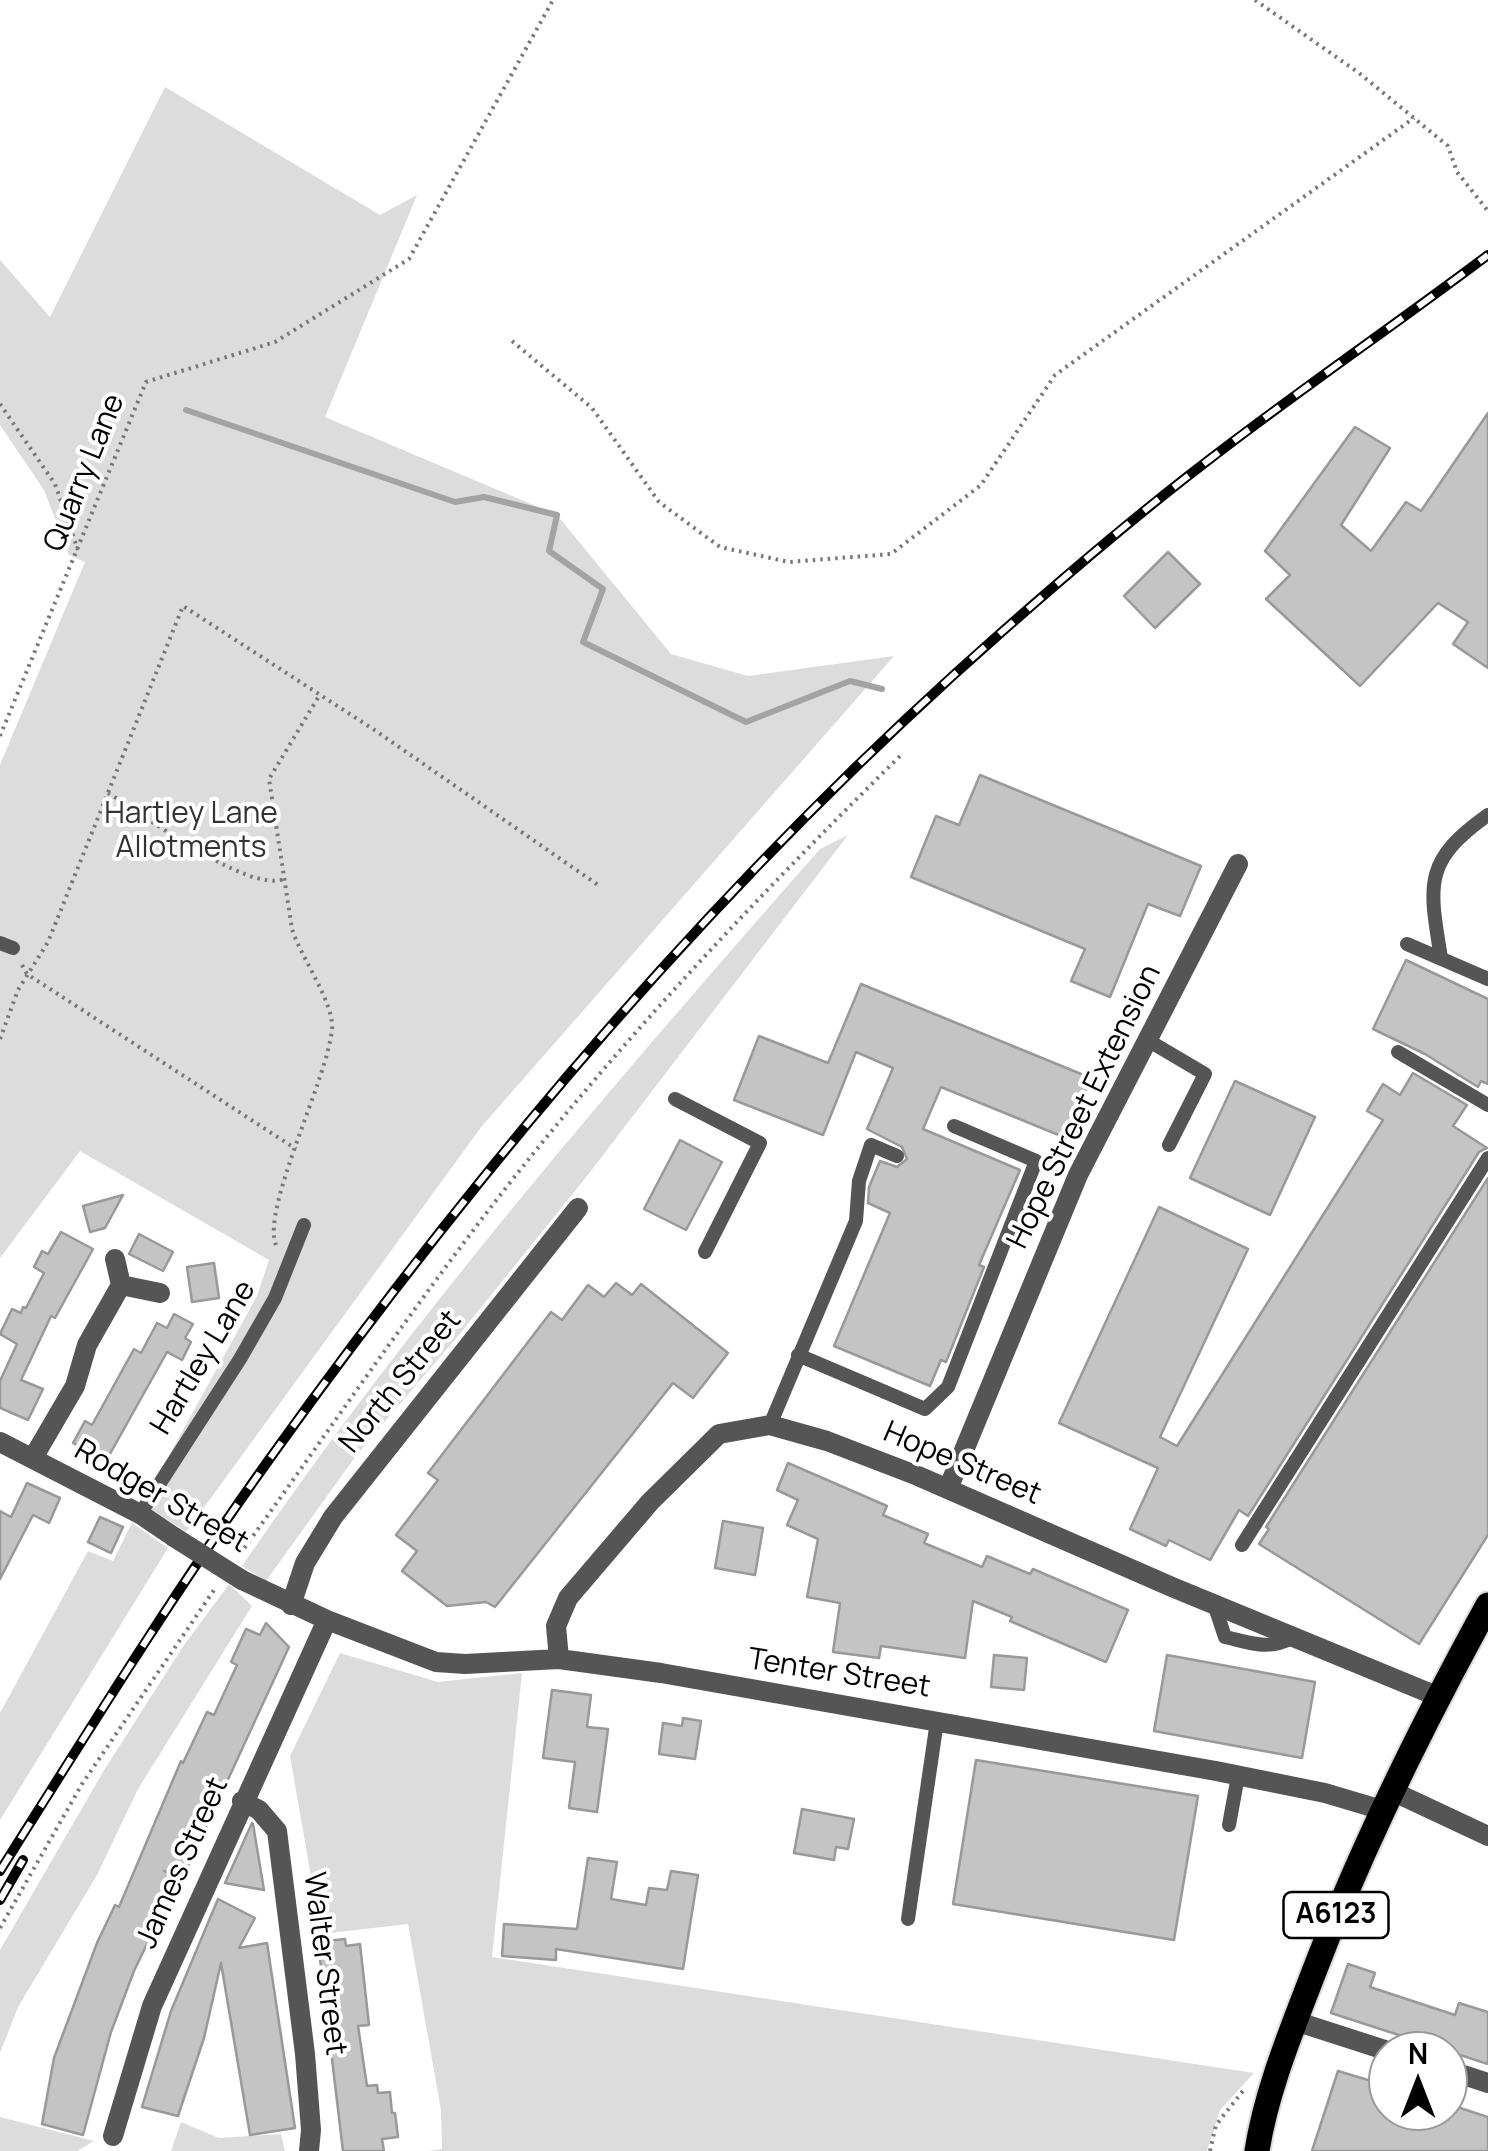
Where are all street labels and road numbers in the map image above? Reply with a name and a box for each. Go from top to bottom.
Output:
street label: Quarry Lane [37,389,133,557]
street label: Hope Street Extension [1001,959,1169,1255]
street label: Hartley Lane [144,1274,264,1442]
street label: North Street [333,1303,469,1461]
street label: Hope Street [878,1415,1046,1513]
street label: Rodger Street [68,1433,254,1561]
street label: Tenter Street [745,1642,933,1706]
street label: James Street [129,1772,237,1954]
street label: Walter Street [295,1870,353,2058]
road number: A6123 [1284,1892,1388,1938]

